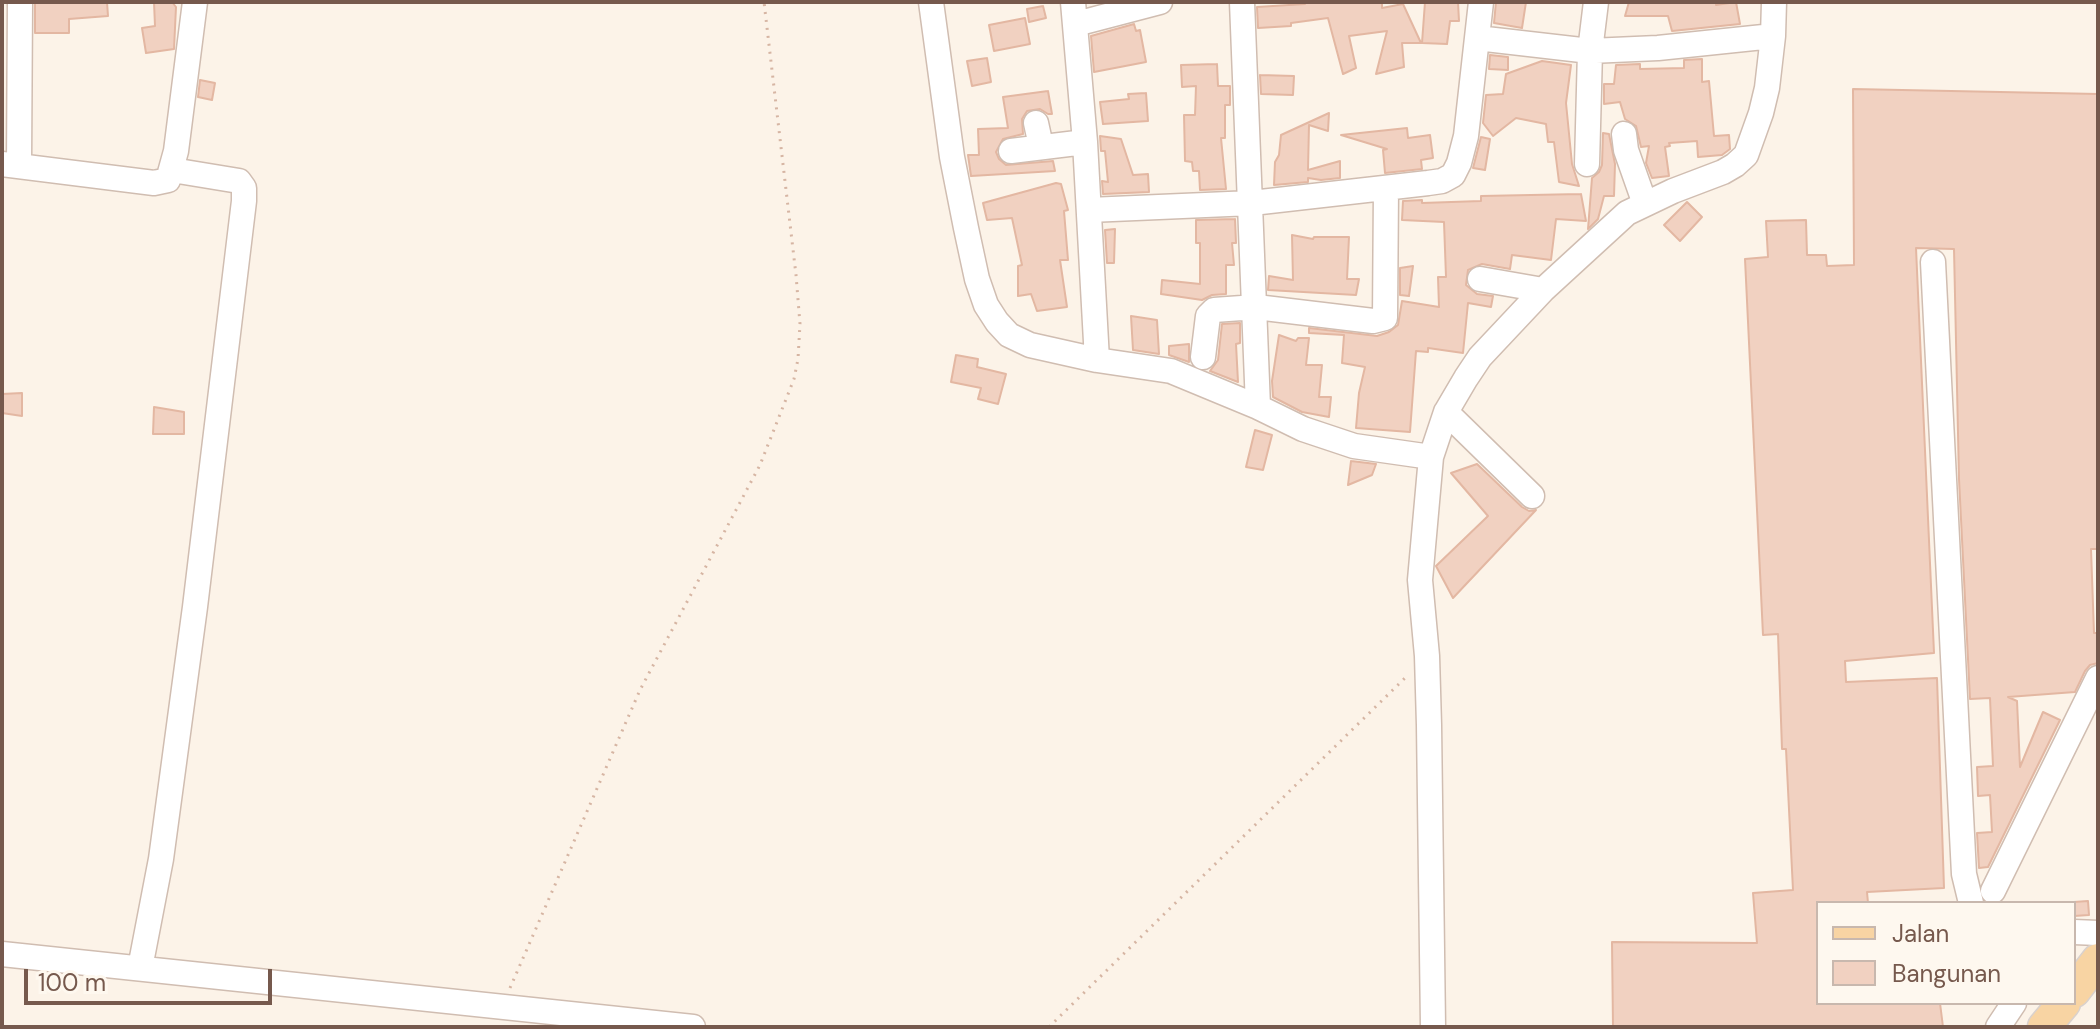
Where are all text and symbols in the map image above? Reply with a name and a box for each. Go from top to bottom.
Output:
legend [1816,901,2076,1005]
text: Jalan [1892,918,1949,949]
scale bar [28,953,276,1003]
text: Bangunan [1892,958,2001,989]
text: 100 m [38,967,106,998]

